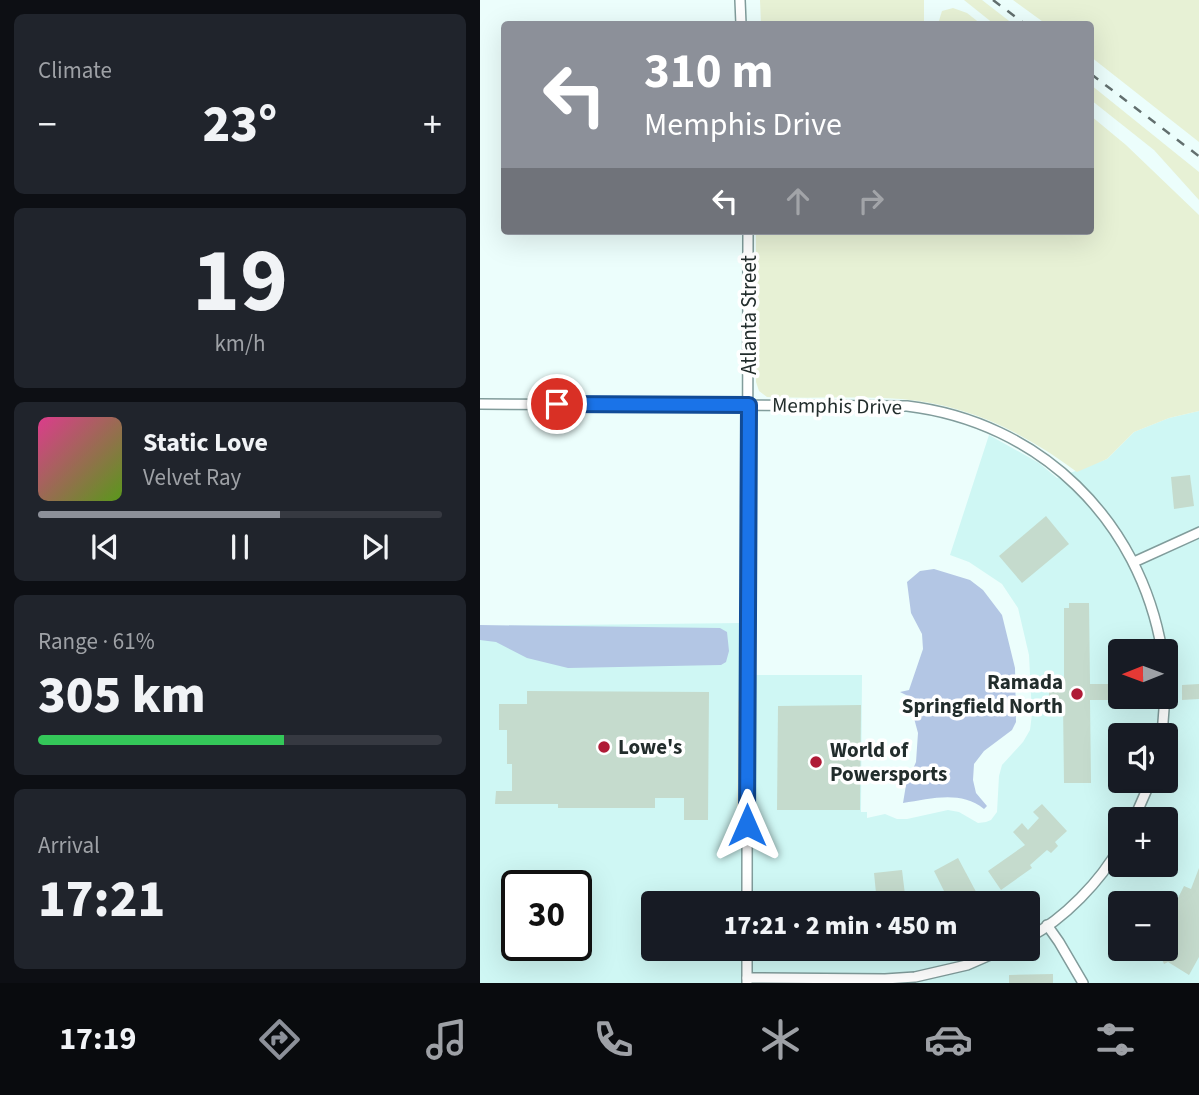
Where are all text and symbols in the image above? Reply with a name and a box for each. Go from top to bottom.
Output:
text: 310 m [644,37,773,107]
icon: left [529,49,620,140]
text: Climate [38,54,112,87]
text: 23° [203,88,277,162]
text: − [38,98,57,152]
text: + [423,98,442,152]
text: Memphis Drive [644,102,842,148]
icon: left [706,182,744,220]
icon: ahead [779,182,817,220]
icon: right [852,182,890,220]
text: 19 [192,217,288,346]
street label: Atlanta Street [734,255,764,375]
text: km/h [214,327,266,360]
pin [527,374,587,434]
icon: arrive [538,385,576,423]
street label: Memphis Drive [772,390,902,422]
text: Static Love [143,424,268,461]
text: Velvet Ray [143,461,241,494]
icon: previous [86,528,124,566]
icon: pause [221,528,259,566]
icon: next [356,528,394,566]
text: Range · 61% [38,625,155,658]
north arrow [1108,639,1178,709]
map controls [1108,639,1178,961]
text: 305 km [38,659,206,733]
place label: Ramada Springfield North [902,667,1063,721]
marker: Ramada Springfield North [1069,686,1085,702]
button: sound [1108,723,1178,793]
place label: Lowe's [618,732,682,762]
place label: World of Powersports [830,735,947,789]
marker: Lowe's [596,739,612,755]
marker: World of Powersports [808,754,824,770]
position arrow [710,788,784,862]
button: + [1108,807,1178,877]
text: Arrival [38,829,100,862]
text: 17:21 [38,863,165,937]
speed limit sign: 30 [501,870,592,961]
button: − [1108,891,1178,961]
text: 17:21 · 2 min · 450 m [724,907,957,944]
icon: directions [255,1015,304,1064]
icon: music [422,1015,471,1064]
icon: phone [589,1015,638,1064]
icon: climate [756,1015,805,1064]
icon: car [924,1015,973,1064]
icon: filters [1091,1015,1140,1064]
text: 17:19 [59,1016,136,1062]

